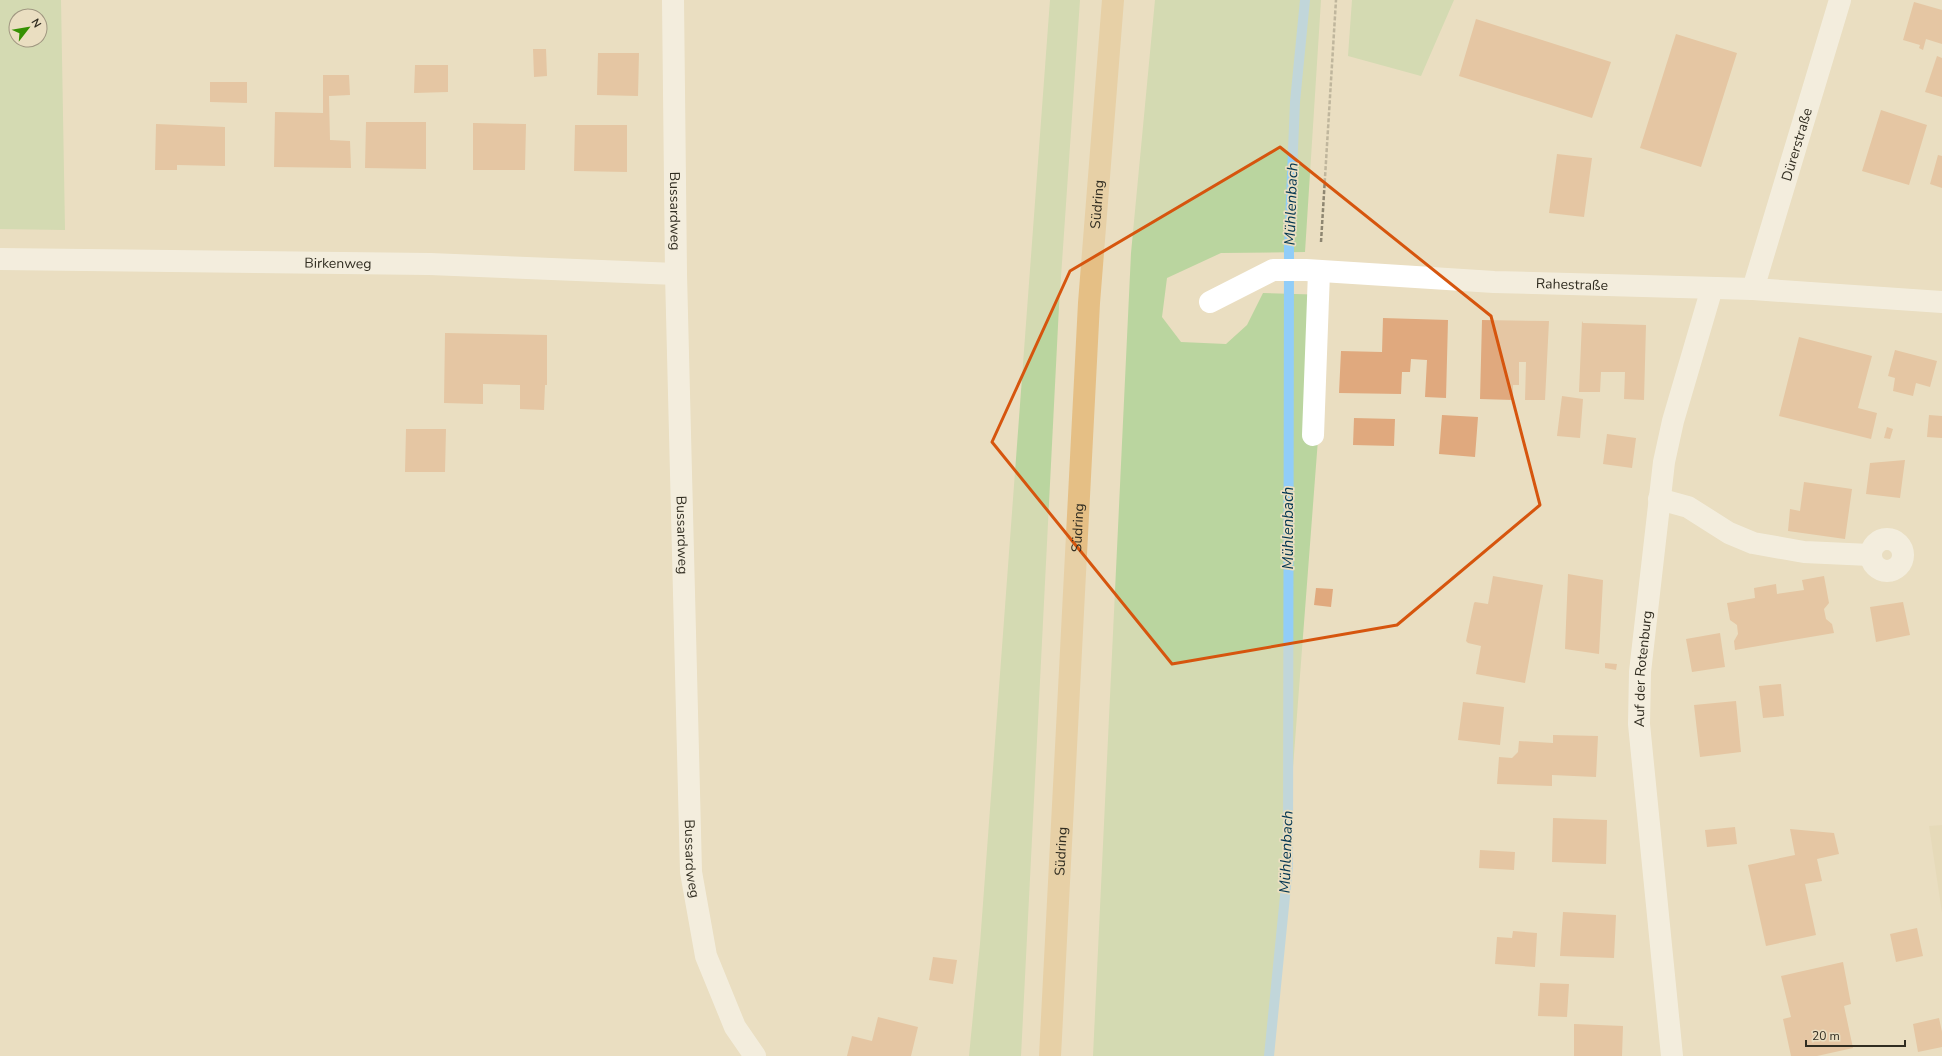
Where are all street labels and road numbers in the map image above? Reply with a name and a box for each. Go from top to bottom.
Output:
street label: Dürerstraße [1777,105,1817,183]
street label: Bussardweg [665,172,685,250]
street label: Südring [1085,179,1108,230]
street label: Birkenweg [304,253,372,273]
street label: Rahestraße [1536,274,1608,295]
street label: Bussardweg [672,495,693,574]
street label: Südring [1067,503,1088,553]
street label: Auf der Rotenburg [1629,609,1656,727]
street label: Bussardweg [680,819,705,899]
street label: Südring [1050,826,1071,876]

